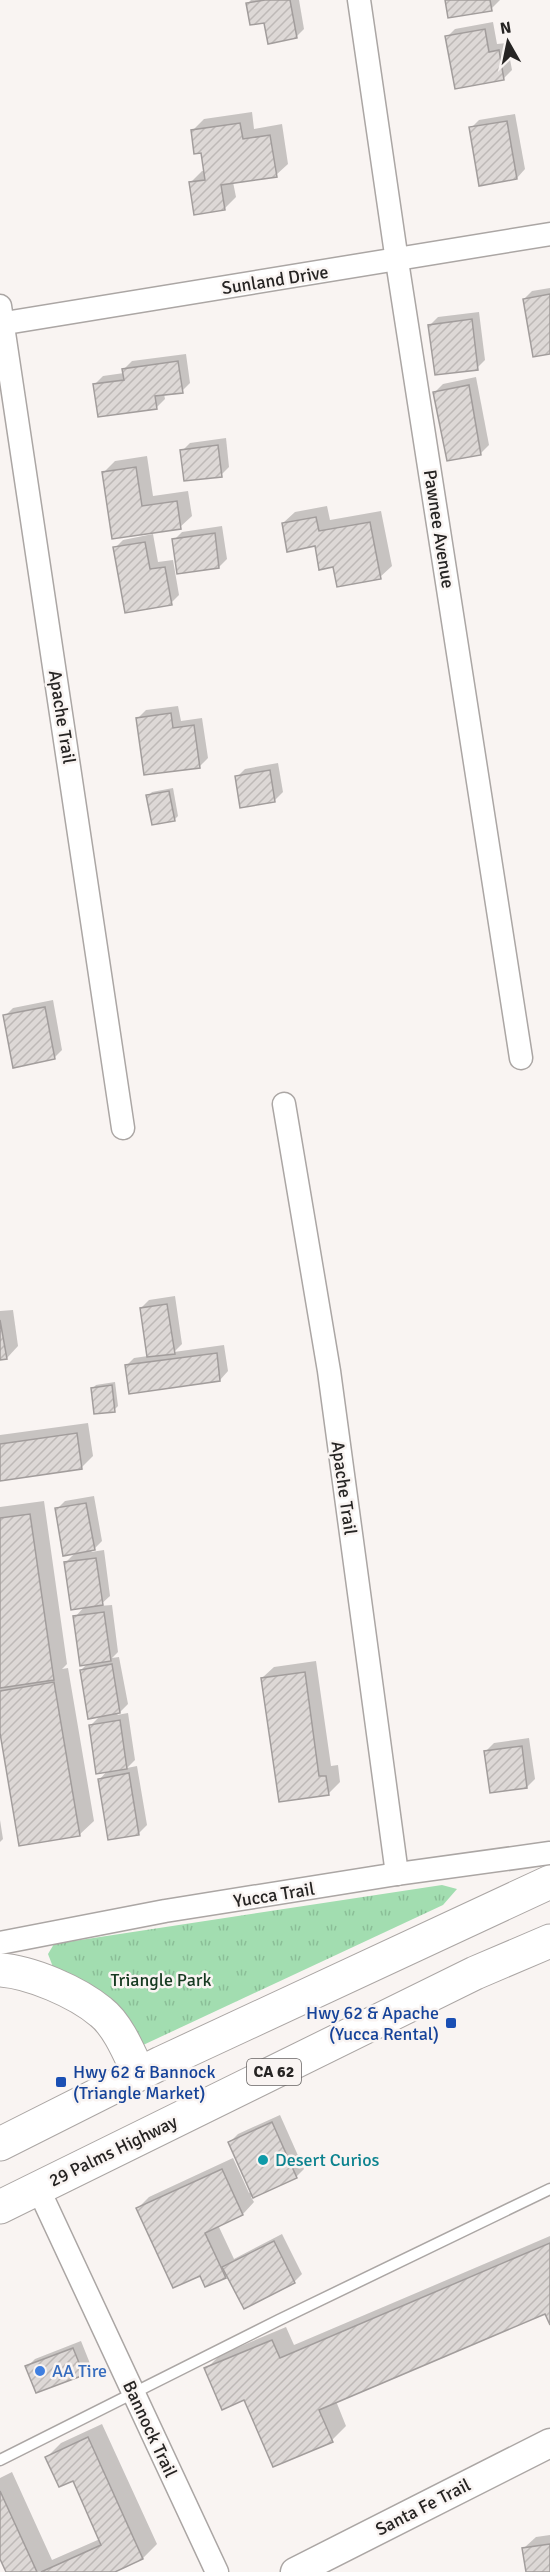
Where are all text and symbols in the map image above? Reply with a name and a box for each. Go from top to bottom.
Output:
north arrow [478,12,538,72]
text: N [499,17,513,39]
street label: Sunland Drive [220,261,330,299]
street label: Pawnee Avenue [419,468,459,590]
street label: Apache Trail [44,669,80,765]
street label: Apache Trail [327,1440,361,1536]
street label: Yucca Trail [232,1878,316,1912]
park label: Triangle Park [111,1969,211,1991]
place label: Hwy 62 & Apache (Yucca Rental) [306,2002,439,2045]
marker: Hwy 62 & Apache (Yucca Rental) [444,2016,458,2030]
road number: CA 62 [247,2059,301,2085]
place label: Hwy 62 & Bannock (Triangle Market) [73,2061,216,2104]
marker: Hwy 62 & Bannock (Triangle Market) [54,2075,68,2089]
street label: 29 Palms Highway [45,2110,181,2192]
place label: Desert Curios [275,2149,380,2171]
marker: Desert Curios [256,2153,270,2167]
place label: AA Tire [52,2360,107,2382]
marker: AA Tire [33,2364,47,2378]
street label: Bannock Trail [118,2377,182,2481]
street label: Santa Fe Trail [372,2474,474,2540]

